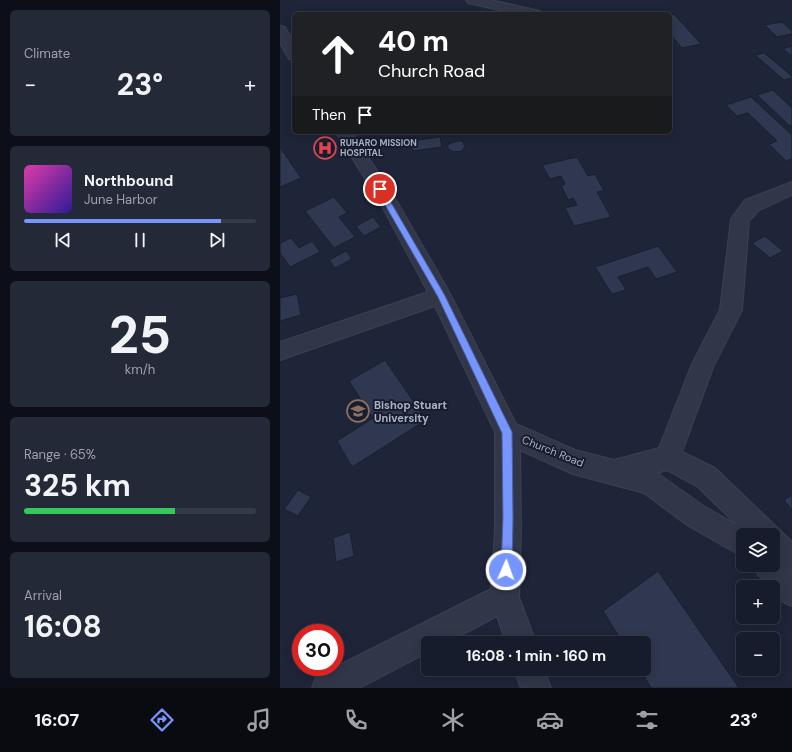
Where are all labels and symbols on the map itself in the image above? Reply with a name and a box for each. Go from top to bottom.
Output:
hospital icon: RUHARO MISSION HOSPITAL [312,135,338,161]
place label: RUHARO MISSION HOSPITAL [340,137,417,159]
pin [363,172,397,206]
school or university icon: Bishop Stuart University [345,398,371,424]
place label: Bishop Stuart University [374,398,447,425]
street label: Church Road [520,432,586,470]
position arrow [485,549,527,591]
speed limit sign: 30 [292,624,344,676]

